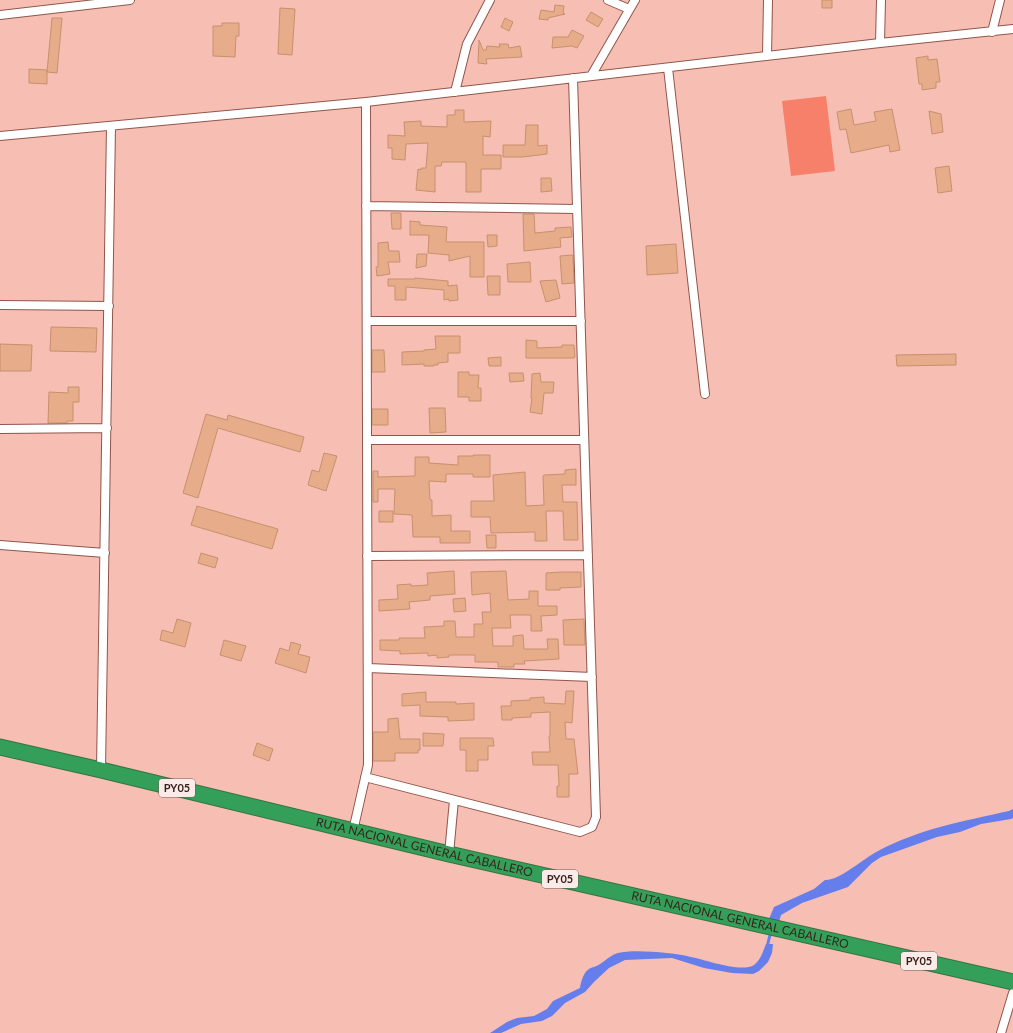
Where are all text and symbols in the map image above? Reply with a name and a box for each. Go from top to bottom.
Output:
road number: PY05 [159,779,195,797]
street label: RUTA NACIONAL GENERAL CABALLERO [314,814,535,880]
road number: PY05 [542,870,578,888]
street label: RUTA NACIONAL GENERAL CABALLERO [630,888,851,952]
road number: PY05 [901,952,937,970]

